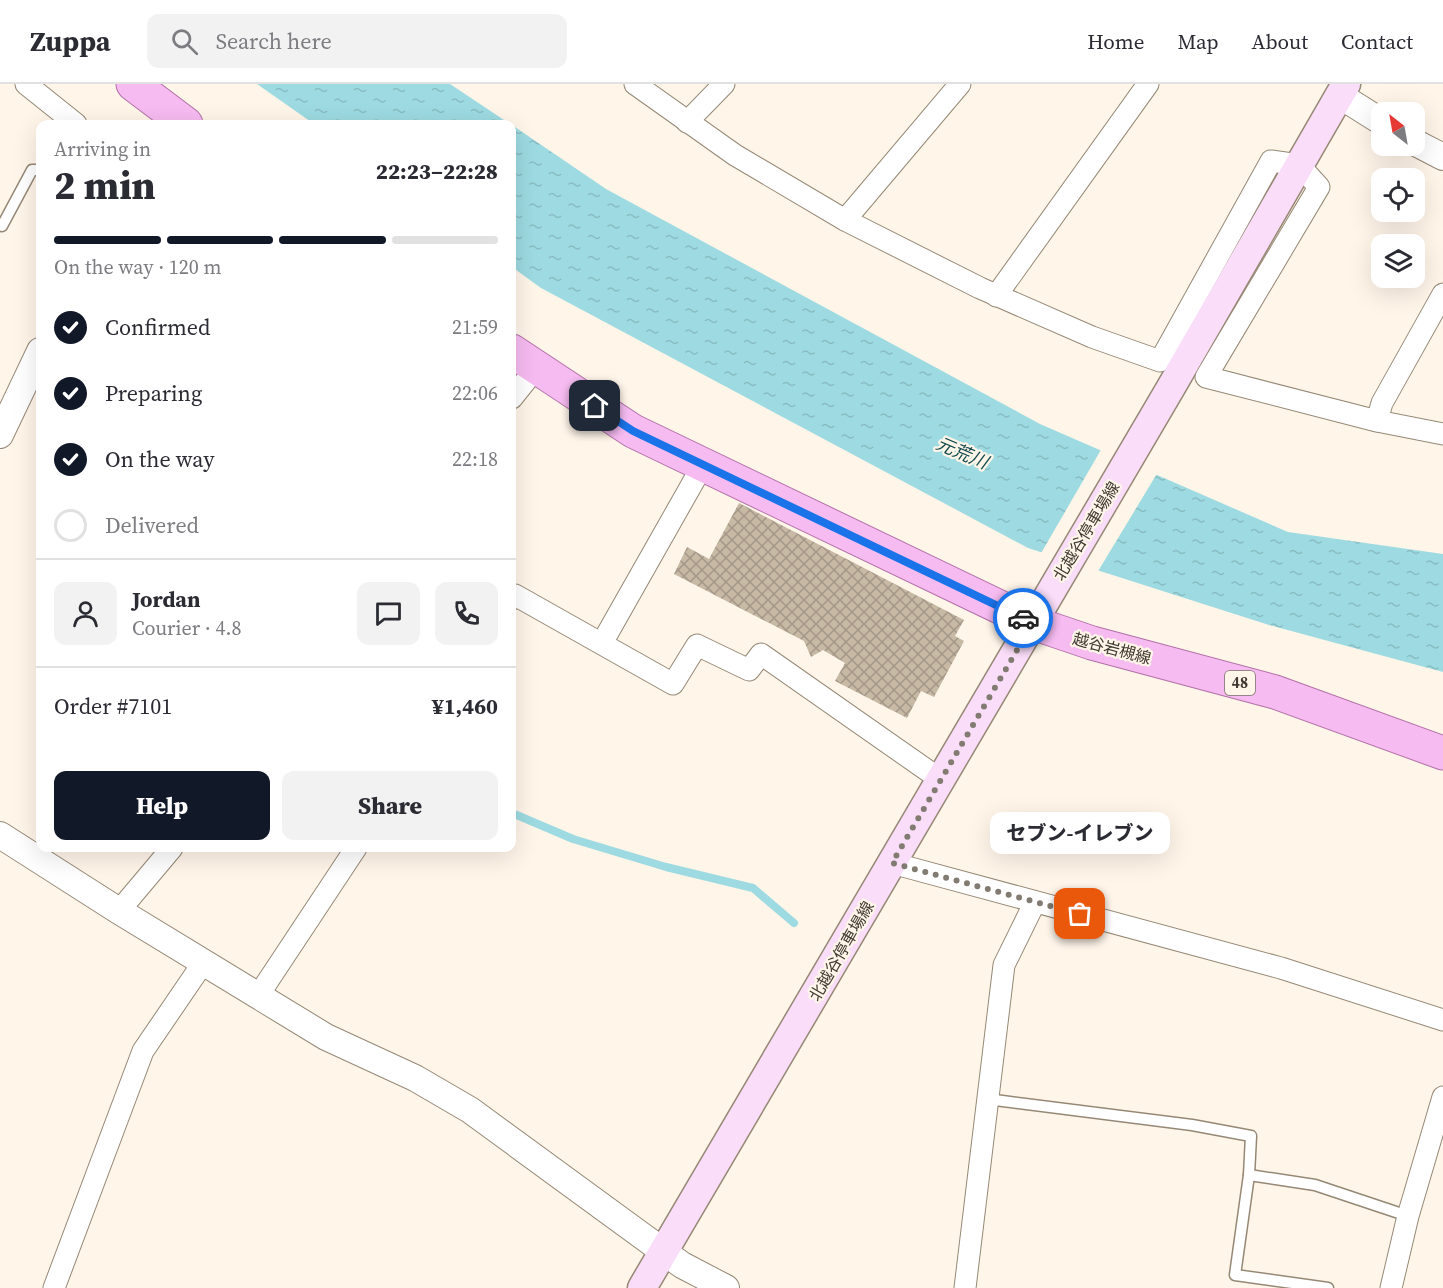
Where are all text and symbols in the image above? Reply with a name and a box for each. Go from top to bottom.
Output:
search box [147,14,567,68]
text: Zuppa [30,22,111,60]
icon: search [168,25,201,58]
text: Search here [216,26,332,56]
text: Home [1087,27,1145,56]
text: Map [1178,27,1219,56]
text: About [1252,27,1308,56]
text: Contact [1341,27,1413,56]
north arrow [1371,102,1425,156]
map controls [1371,102,1425,288]
text: Arriving in [54,135,151,163]
text: 22:23–22:28 [376,156,498,186]
text: 2 min [54,159,156,212]
button: locate [1371,168,1425,222]
button: layers [1371,234,1425,288]
text: On the way · 120 m [54,253,221,281]
icon: check [54,311,87,344]
text: Confirmed [105,312,210,342]
text: 21:59 [452,313,498,341]
icon: check [54,377,87,410]
text: Preparing [105,378,202,408]
text: 22:06 [452,379,498,407]
pin [569,380,620,431]
icon: home [578,389,611,422]
water label: 元荒川 [932,430,994,475]
icon: check [54,443,87,476]
text: On the way [105,444,214,474]
text: 22:18 [452,445,498,473]
street label: 北越谷停車場線 [1048,477,1124,585]
text: Delivered [105,510,199,540]
button: person [54,582,117,645]
button: chat [357,582,420,645]
button: phone [435,582,498,645]
text: Jordan [132,584,200,614]
courier [993,588,1053,648]
icon: car [1007,602,1040,635]
text: Courier · 4.8 [132,614,241,642]
street label: 越谷岩槻線 [1071,627,1153,669]
road number: 48 [1225,671,1255,695]
text: Order #7101 [54,691,172,721]
text: ¥1,460 [432,691,498,721]
button: Help [54,771,270,840]
button: Share [282,771,498,840]
callout: セブン-イレブン [990,812,1170,854]
text: セブン-イレブン [1007,819,1153,847]
pin [1054,888,1105,939]
street label: 北越谷停車場線 [803,897,879,1005]
icon: bag [1063,897,1096,930]

